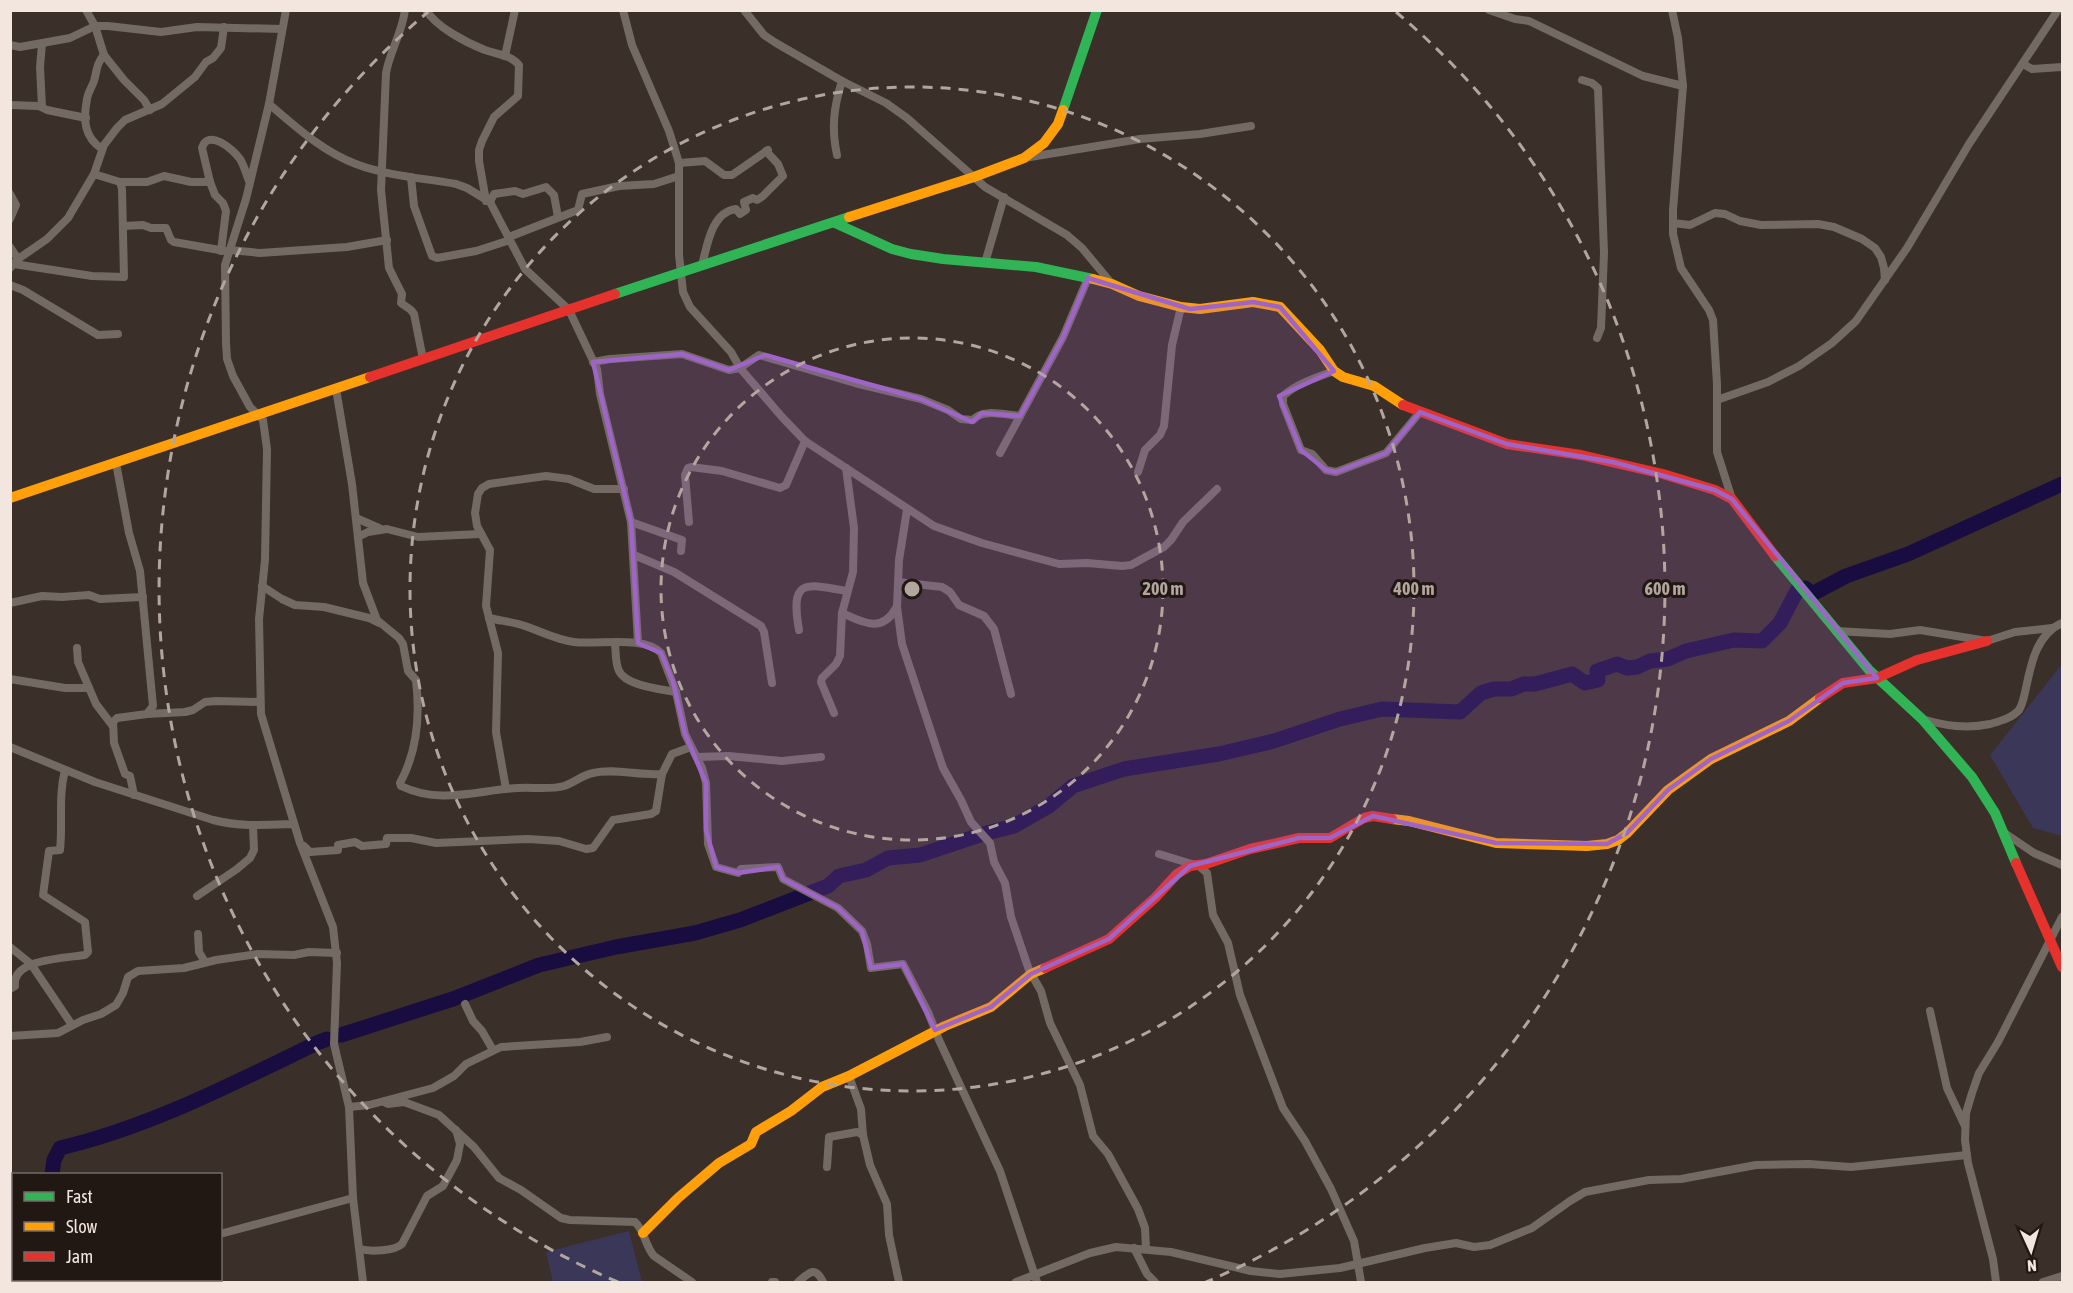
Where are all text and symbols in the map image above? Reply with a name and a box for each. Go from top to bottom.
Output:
text: 200 m [1143,578,1183,599]
text: 400 m [1393,578,1434,599]
text: 600 m [1645,578,1685,599]
centre of rings [902,579,922,599]
legend [12,1173,222,1281]
text: Fast [66,1186,93,1207]
text: Slow [66,1216,97,1237]
north arrow [2001,1221,2061,1281]
text: Jam [66,1246,93,1267]
text: N [2027,1257,2037,1275]

